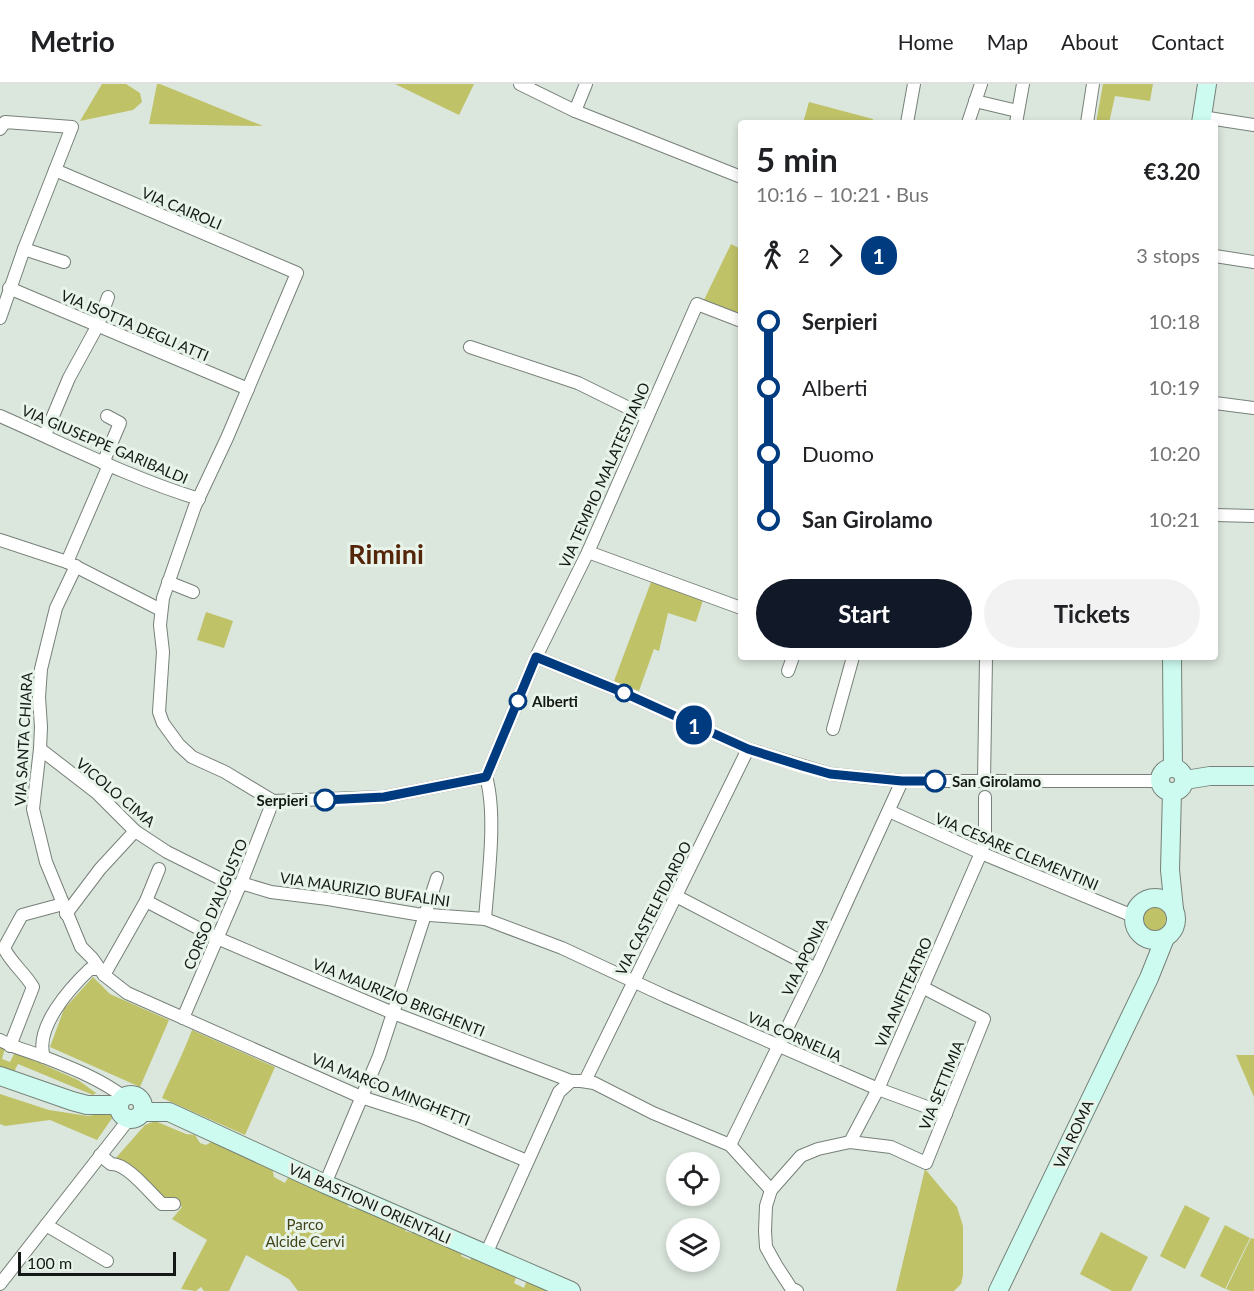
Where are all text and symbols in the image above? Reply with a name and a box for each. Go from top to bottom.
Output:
text: Metrio [30,24,115,58]
text: Home [898,29,954,54]
text: Map [987,29,1028,54]
text: About [1061,29,1118,54]
text: Contact [1151,29,1224,54]
text: 5 min [756,139,838,179]
text: €3.20 [1144,158,1200,185]
text: 10:16 – 10:21 · Bus [756,182,929,206]
street label: VIA CAIROLI [139,183,225,233]
icon: walk [756,239,789,272]
icon: forward [819,239,852,272]
text: 2 [798,243,810,267]
text: 1 [873,243,885,268]
text: 3 stops [1136,243,1200,267]
street label: VIA ISOTTA DEGLI ATTI [58,286,212,364]
text: Serpieri [802,308,878,335]
text: 10:18 [1149,309,1200,333]
text: Alberti [802,374,868,401]
text: 10:19 [1149,375,1200,399]
street label: VIA TEMPIO MALATESTIANO [555,379,653,571]
street label: VIA GIUSEPPE GARIBALDI [19,401,191,487]
text: Duomo [802,440,874,467]
text: 10:20 [1149,441,1200,465]
text: San Girolamo [802,506,933,533]
text: 10:21 [1149,507,1200,531]
district label: Rimini [348,537,424,570]
button: Start [756,579,972,648]
button: Tickets [984,579,1200,648]
street label: VIA SANTA CHIARA [11,671,36,806]
unlabelled marker [615,684,633,702]
marker: Alberti [509,692,527,710]
place label: Alberti [531,692,578,710]
line badge: 1 [674,706,714,744]
text: 1 [688,713,700,738]
street label: VICOLO CIMA [73,754,160,831]
marker: San Girolamo [924,770,946,792]
place label: San Girolamo [952,772,1041,790]
marker: Serpieri [314,789,336,811]
place label: Serpieri [256,791,308,809]
street label: VIA CESARE CLEMENTINI [933,808,1101,894]
street label: CORSO D'AUGUSTO [179,836,251,972]
street label: VIA CASTELFIDARDO [611,838,695,978]
street label: VIA MAURIZIO BUFALINI [279,868,451,910]
street label: VIA APONIA [777,914,831,999]
street label: VIA ANFITEATRO [871,934,935,1050]
street label: VIA MAURIZIO BRIGHENTI [310,954,488,1040]
street label: VIA CORNELIA [745,1007,846,1065]
street label: VIA SETTIMIA [915,1037,967,1132]
street label: VIA MARCO MINGHETTI [309,1049,473,1129]
street label: VIA ROMA [1049,1096,1097,1171]
map controls [666,1152,720,1272]
button: locate [666,1152,720,1206]
street label: VIA BASTIONI ORIENTALI [286,1159,454,1247]
park label: Parco Alcide Cervi [265,1215,345,1250]
button: layers [666,1218,720,1272]
scale bar [18,1249,176,1276]
text: 100 m [27,1253,72,1272]

